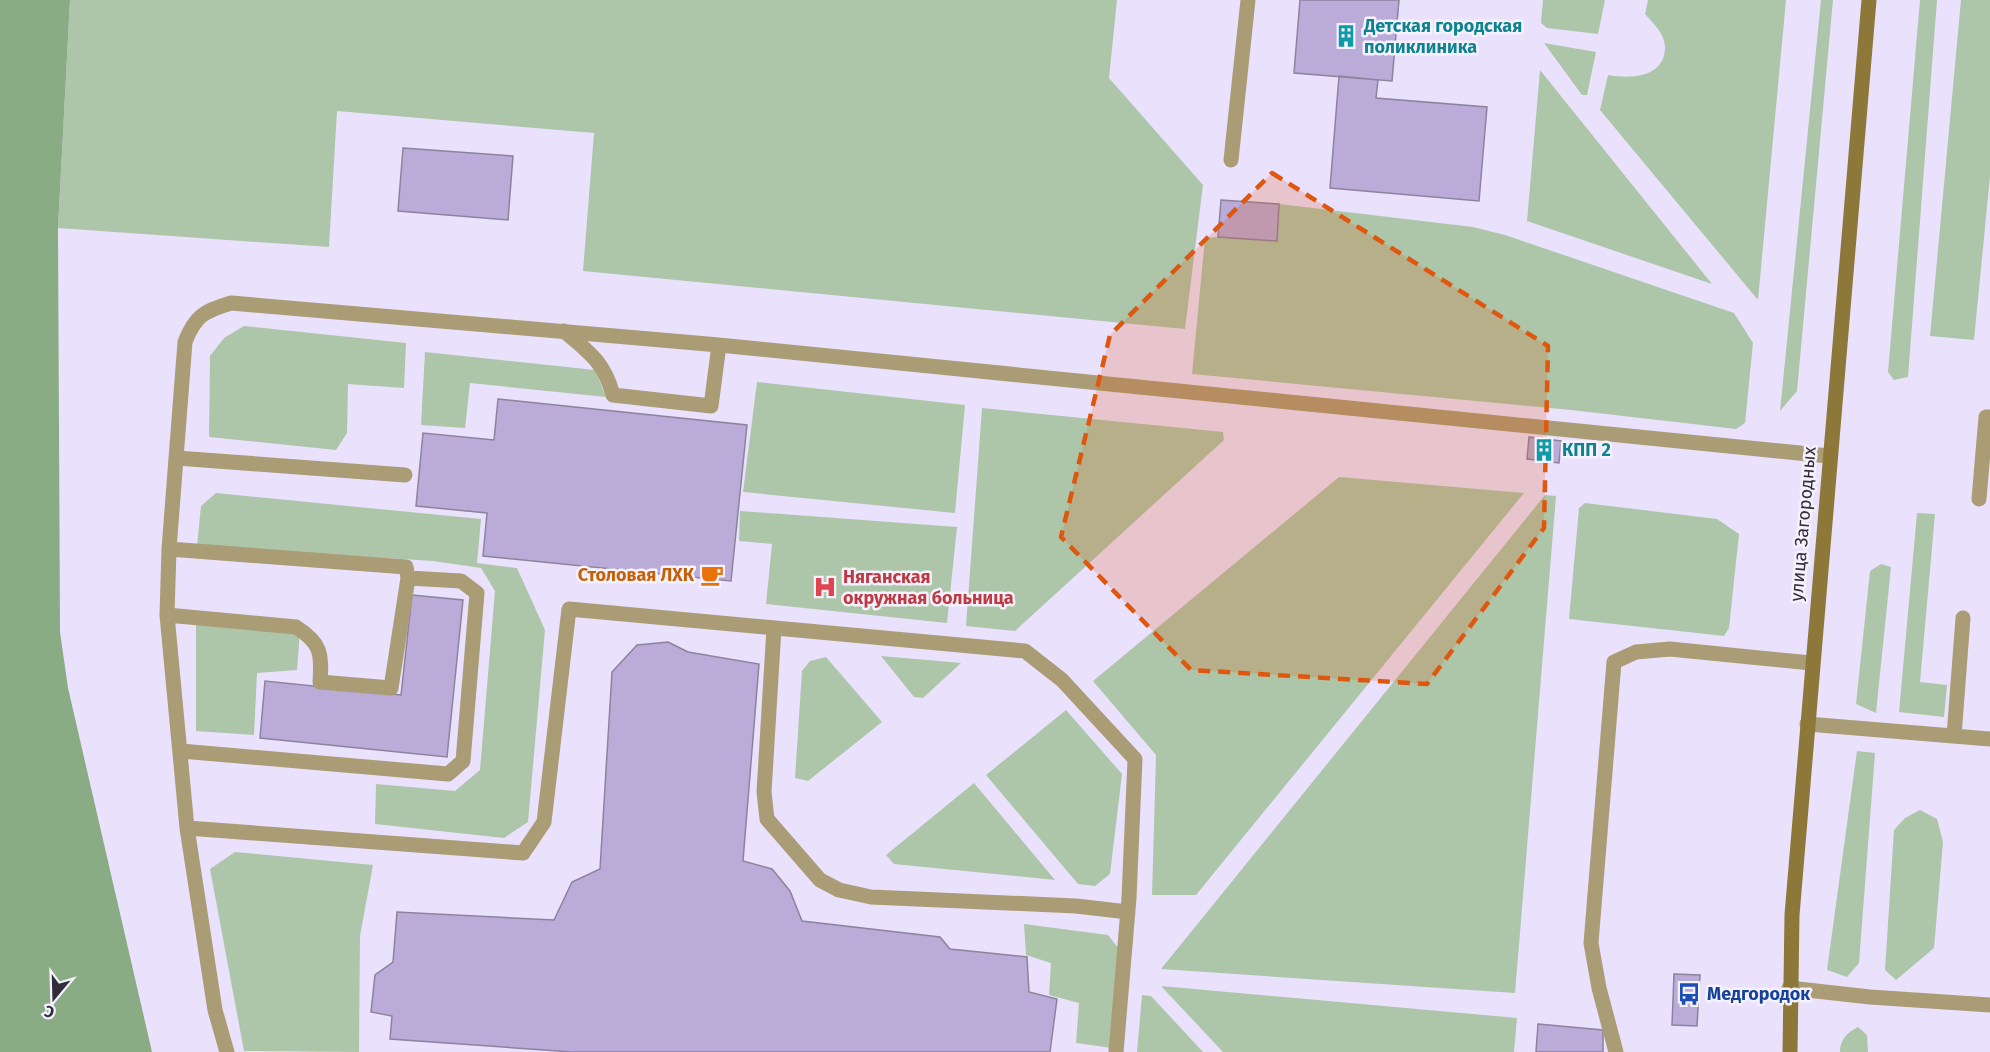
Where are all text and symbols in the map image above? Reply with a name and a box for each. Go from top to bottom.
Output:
place label: Детская городская поликлиника [1363,15,1522,58]
building icon: Детская городская поликлиника [1333,23,1359,49]
building icon: КПП 2 [1531,437,1557,463]
place label: КПП 2 [1562,439,1611,461]
street label: улица Загородных [1785,445,1821,602]
cafe icon: Столовая ЛХК [699,562,725,588]
place label: Столовая ЛХК [578,564,695,586]
place label: Няганская окружная больница [843,566,1014,609]
hospital icon: Няганская окружная больница [812,574,838,600]
north arrow [24,968,84,1028]
bus stop icon: Медгородок [1676,981,1702,1007]
place label: Медгородок [1707,983,1810,1005]
text: С [41,1001,57,1022]

